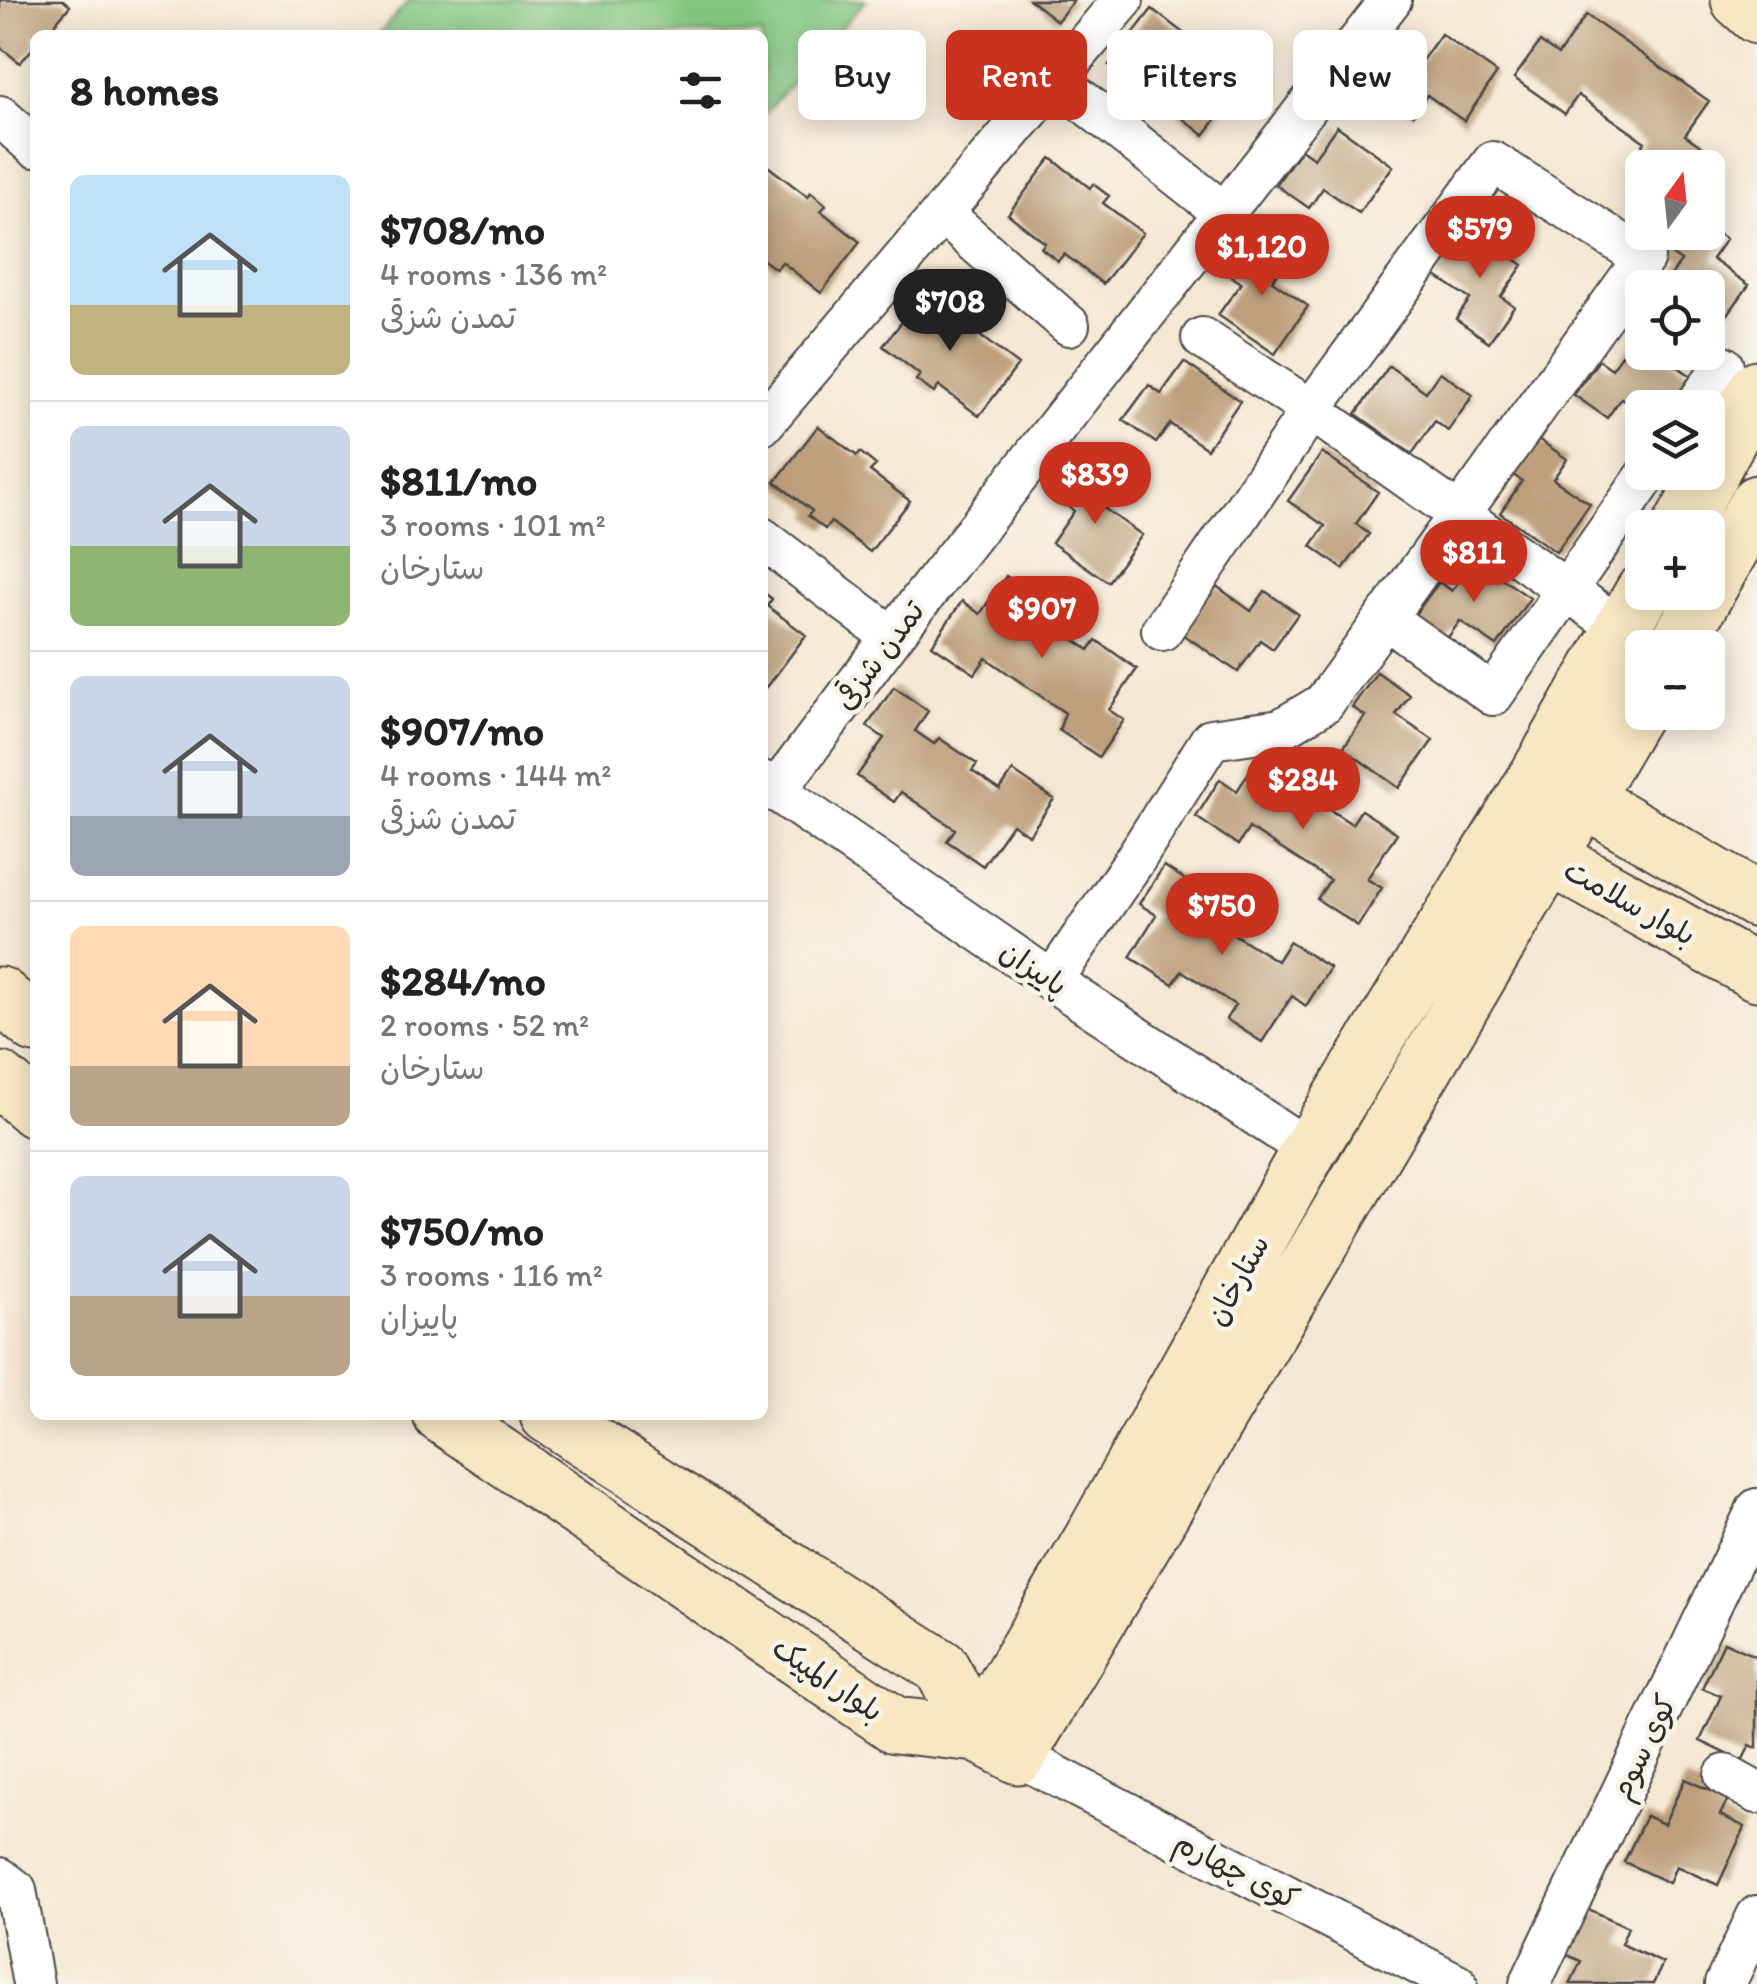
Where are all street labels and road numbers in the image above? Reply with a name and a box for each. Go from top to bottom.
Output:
street label: تمدن شزقی [826,593,932,717]
street label: بلوار سلامت [1558,851,1702,953]
street label: پاییزان [993,932,1075,1005]
street label: ستارخان [1197,1228,1277,1332]
street label: بلوار المپیک [765,1628,890,1730]
street label: کوی سوم [1602,1688,1689,1808]
street label: کوی چهارم [1167,1823,1306,1921]

